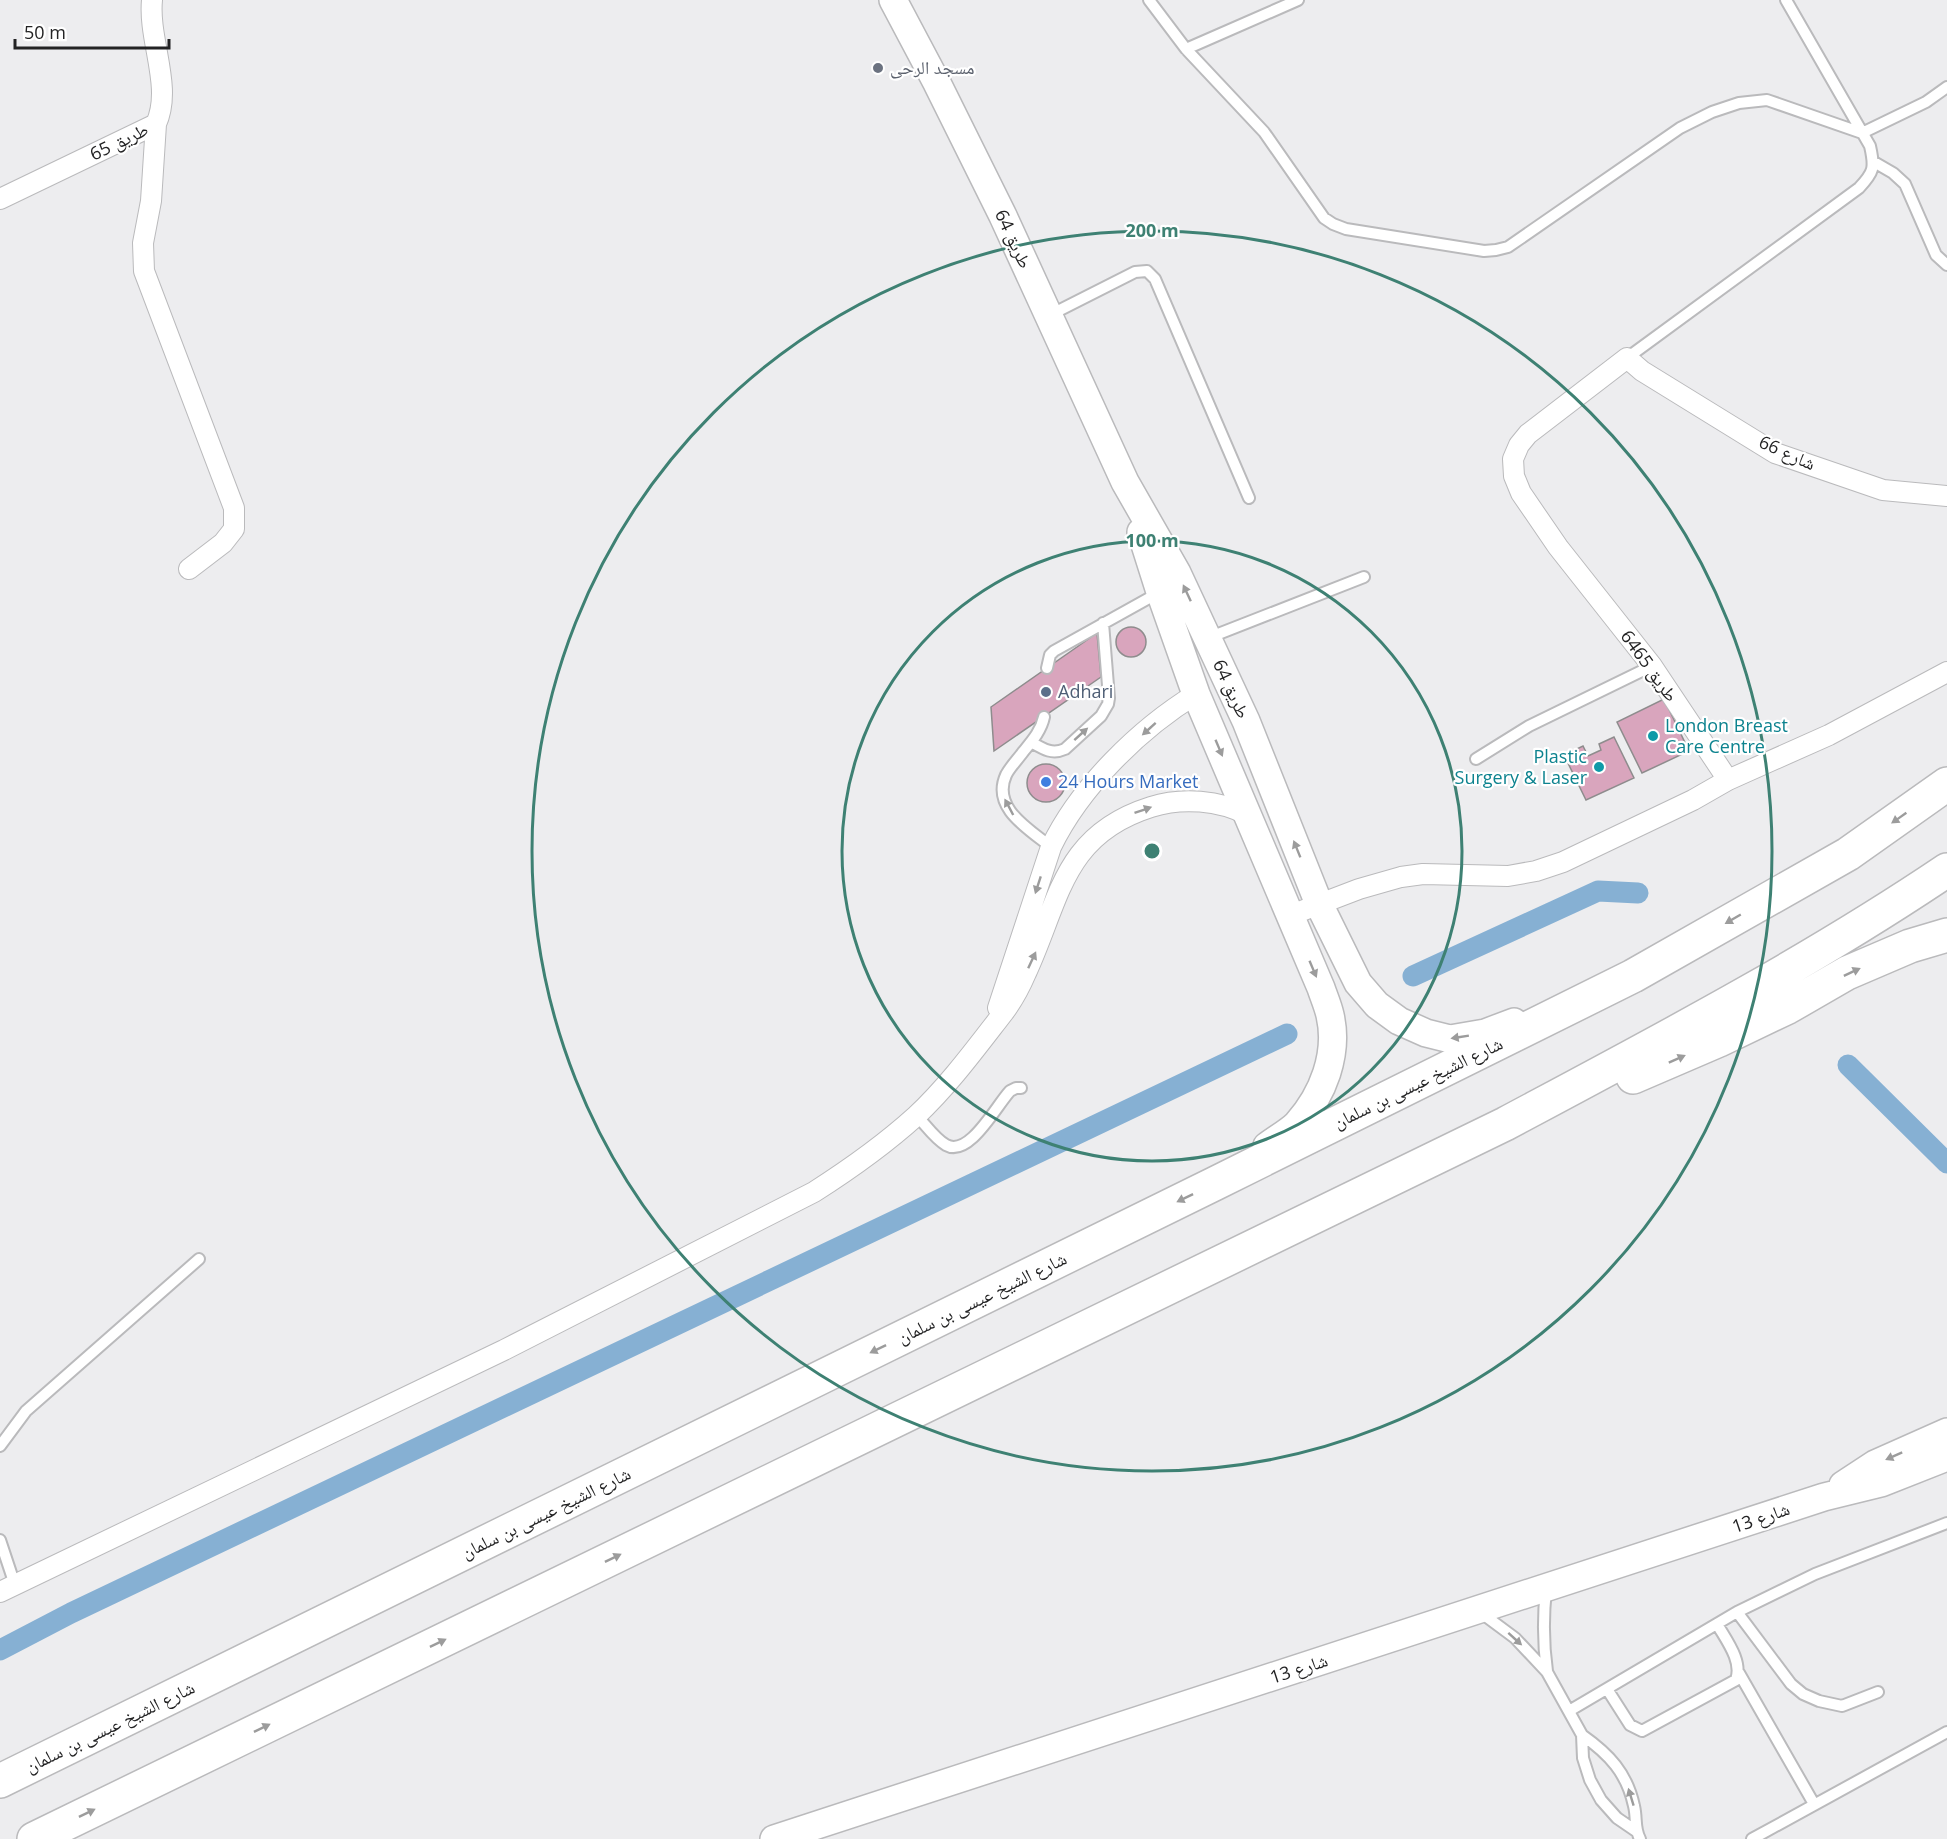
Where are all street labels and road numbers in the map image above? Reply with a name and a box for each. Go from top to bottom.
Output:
street label: طريق 65 [85,117,152,166]
street label: طريق 64 [990,205,1038,272]
street label: شارع 66 [1755,429,1819,475]
street label: طريق 6465 [1616,625,1684,706]
street label: طريق 64 [1208,655,1256,722]
street label: شارع الشيخ عيسى بن سلمان [1329,1031,1507,1134]
street label: شارع الشيخ عيسى بن سلمان [893,1246,1071,1349]
street label: شارع الشيخ عيسى بن سلمان [457,1461,635,1564]
street label: شارع 13 [1729,1496,1793,1538]
street label: شارع 13 [1267,1647,1331,1689]
street label: شارع الشيخ عيسى بن سلمان [21,1675,199,1778]

